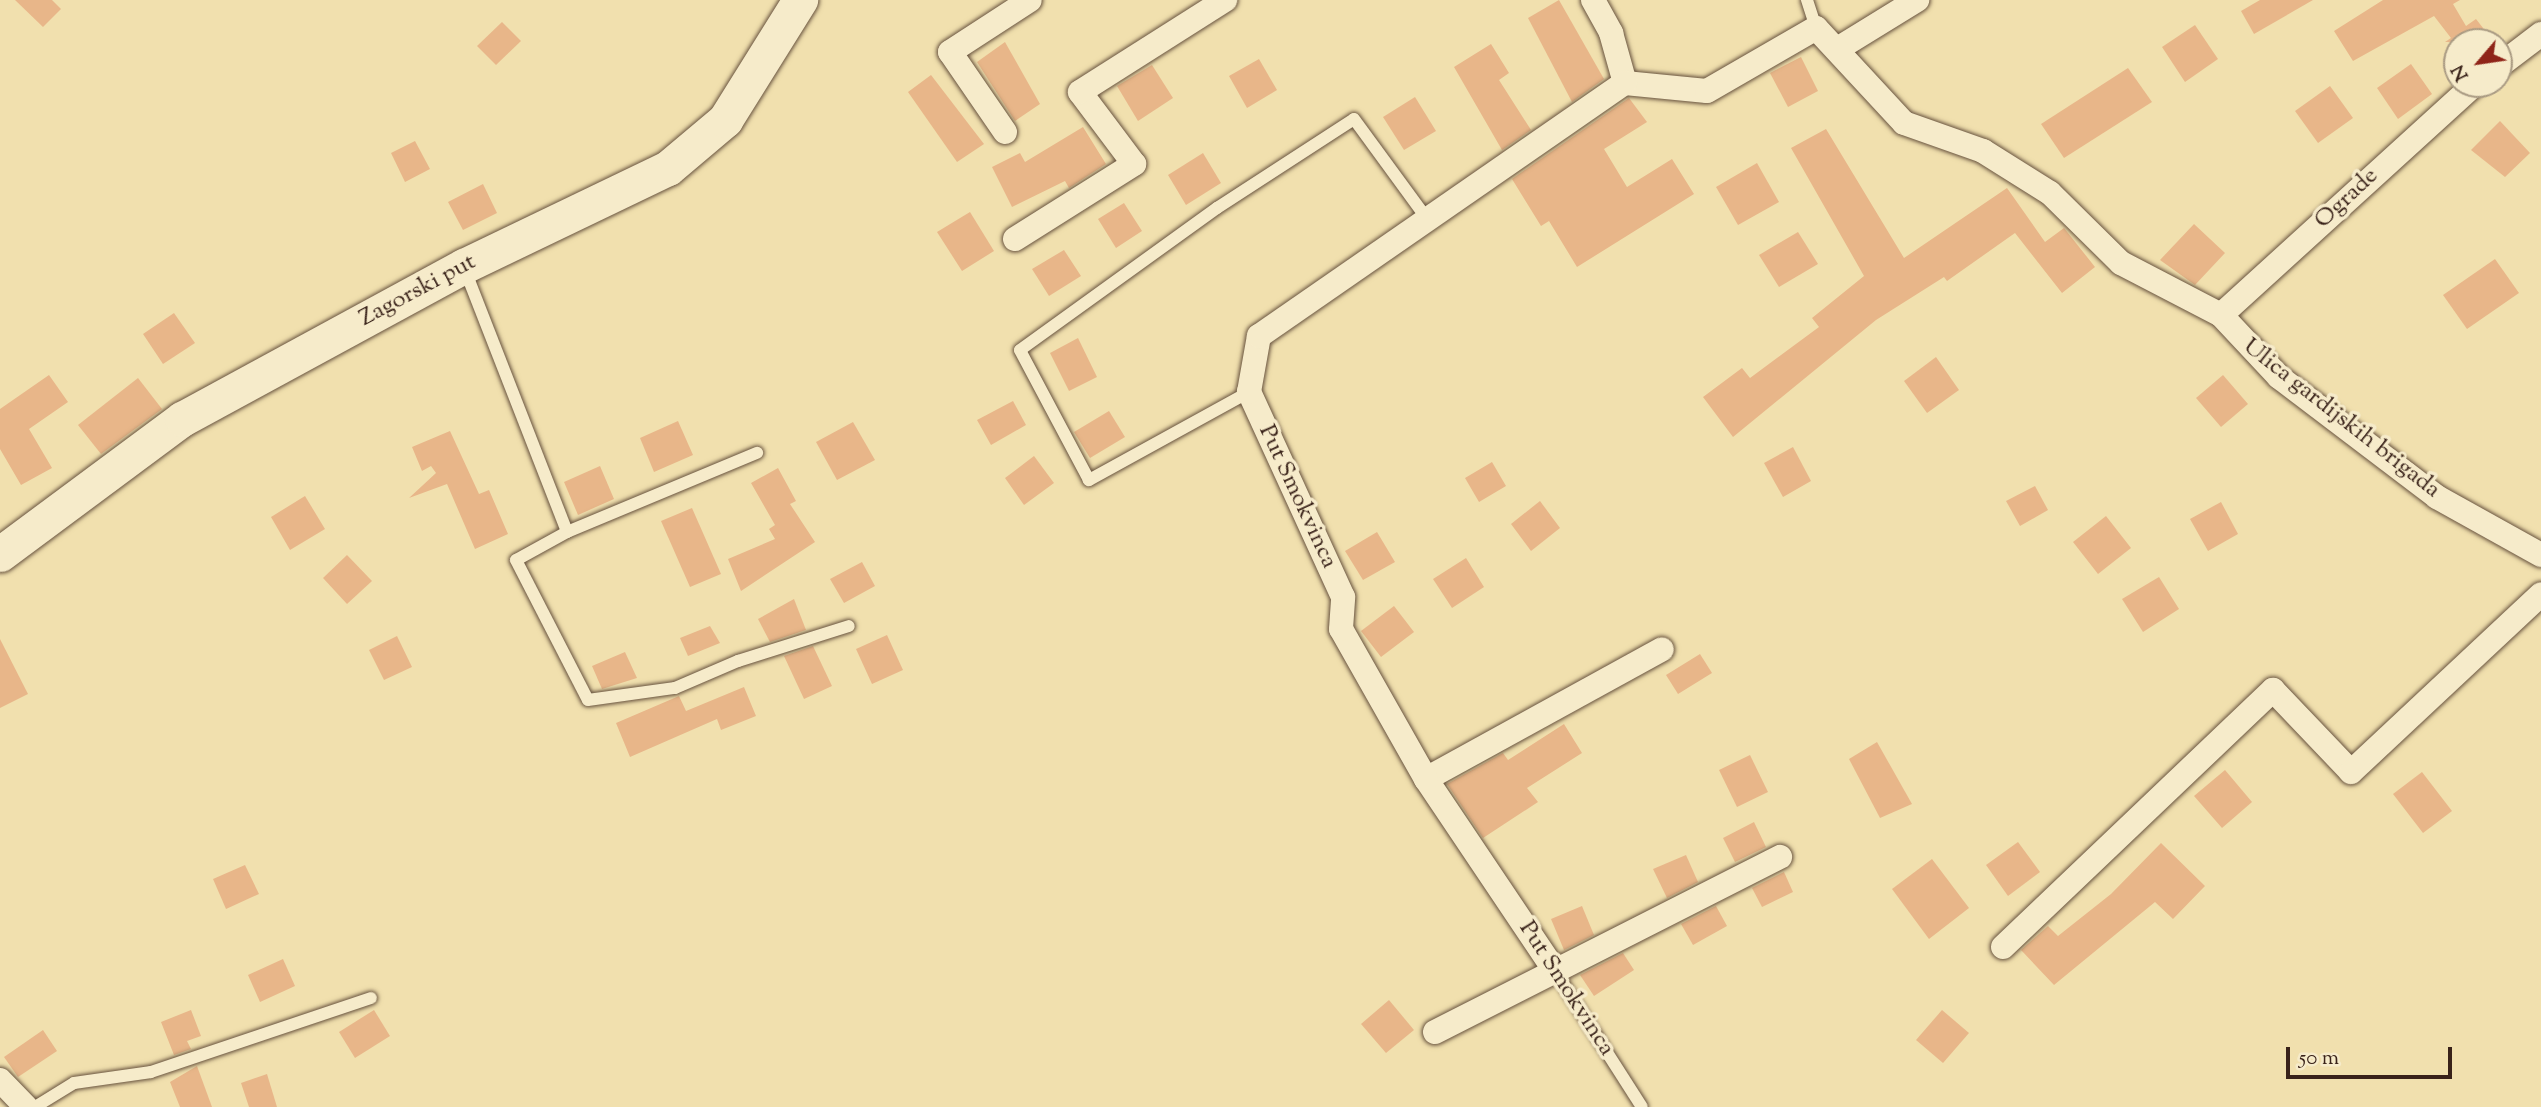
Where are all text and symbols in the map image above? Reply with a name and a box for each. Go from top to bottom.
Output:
north arrow [2443,28,2513,98]
text: N [2445,59,2476,86]
street label: Ograde [2309,162,2385,236]
street label: Zagorski put [355,248,481,334]
street label: Ulica gardijskih brigada [2236,333,2446,505]
street label: Put Smokvinca [1251,421,1343,573]
street label: Put Smokvinca [1512,916,1620,1062]
scale bar [2289,1034,2455,1078]
text: 50 m [2299,1044,2339,1074]

